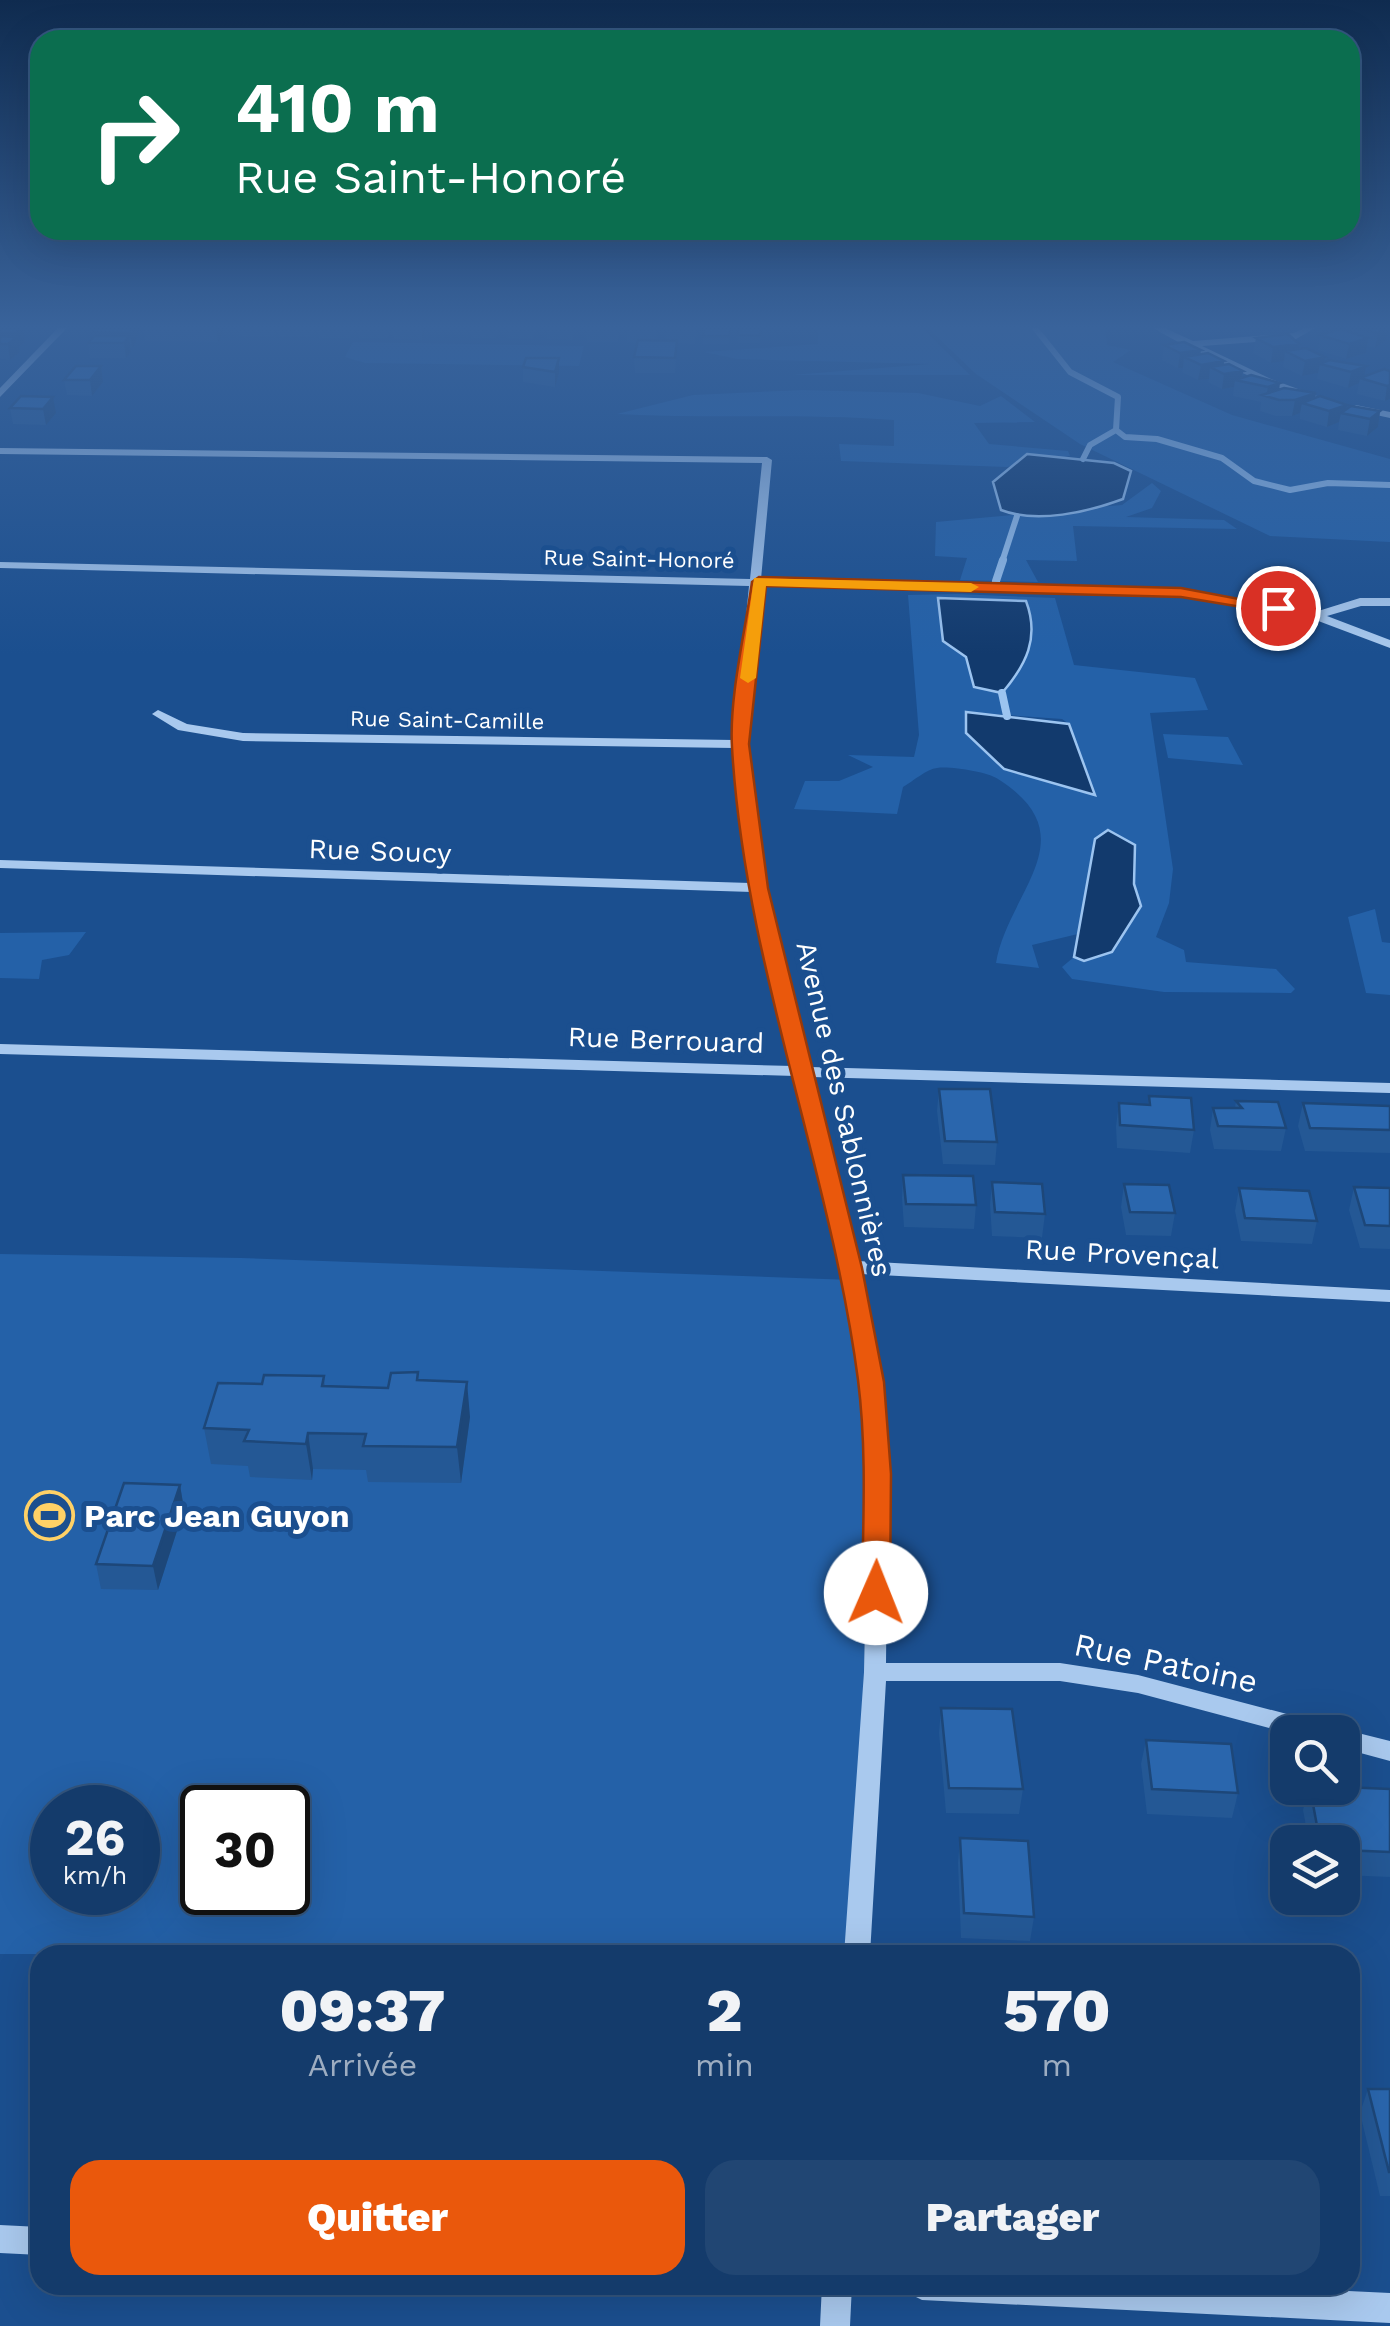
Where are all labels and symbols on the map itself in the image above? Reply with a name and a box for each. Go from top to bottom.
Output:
street label: Rue Saint-Honoré [543,545,735,573]
pin [1236,566,1321,651]
street label: Rue Saint-Camille [350,706,544,734]
street label: Rue Soucy [308,832,453,870]
street label: Avenue des Sablonnières [789,938,899,1280]
street label: Rue Berrouard [567,1020,765,1060]
street label: Rue Provençal [1024,1232,1220,1276]
sports icon: Parc Jean Guyon [23,1490,75,1542]
place label: Parc Jean Guyon [84,1497,350,1535]
position arrow [824,1541,928,1645]
street label: Rue Patoine [1071,1625,1261,1701]
speed limit sign: 30 [180,1785,310,1915]

